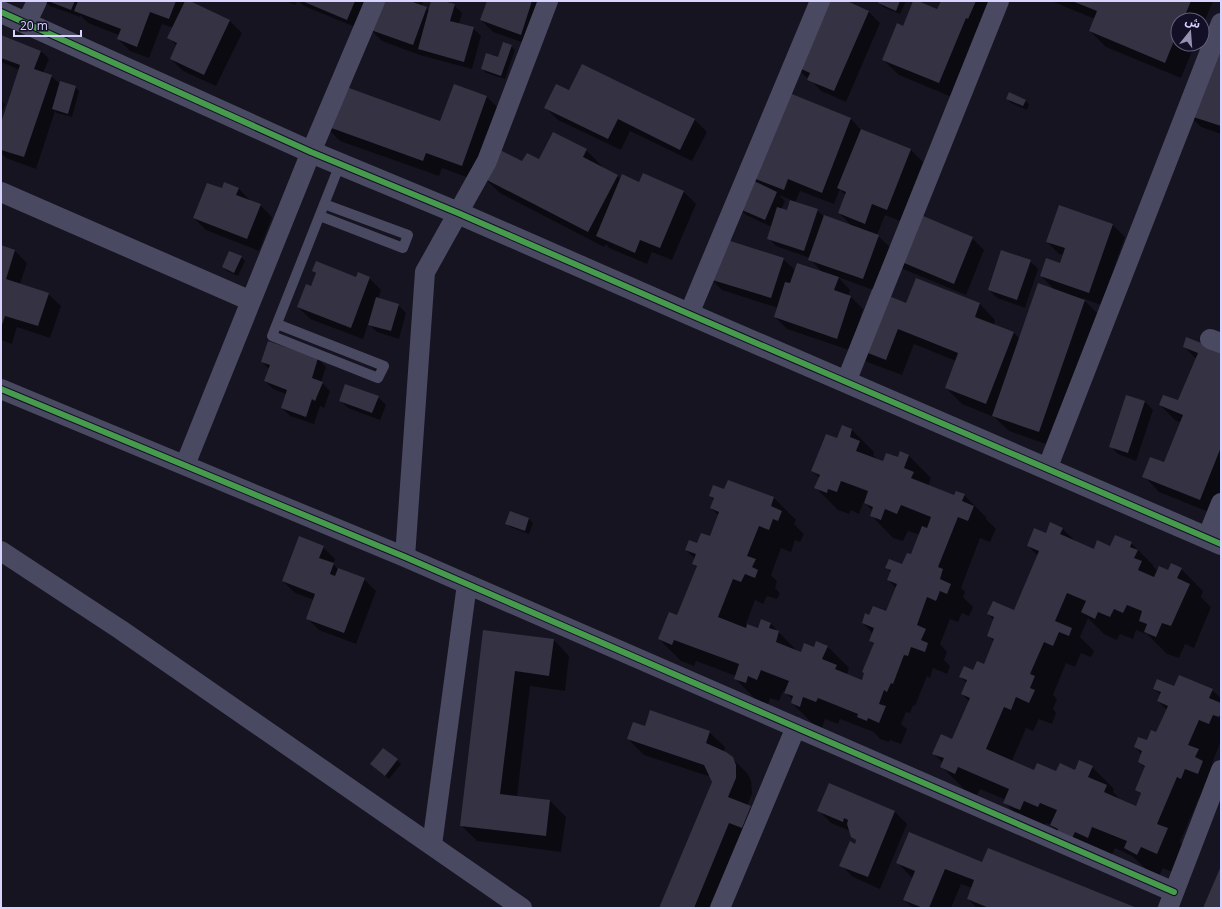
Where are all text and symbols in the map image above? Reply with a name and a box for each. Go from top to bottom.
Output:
scale bar [14,12,81,38]
north arrow [1170,12,1210,52]
text: ش [1184,13,1202,31]
text: 20 m [20,17,48,34]

